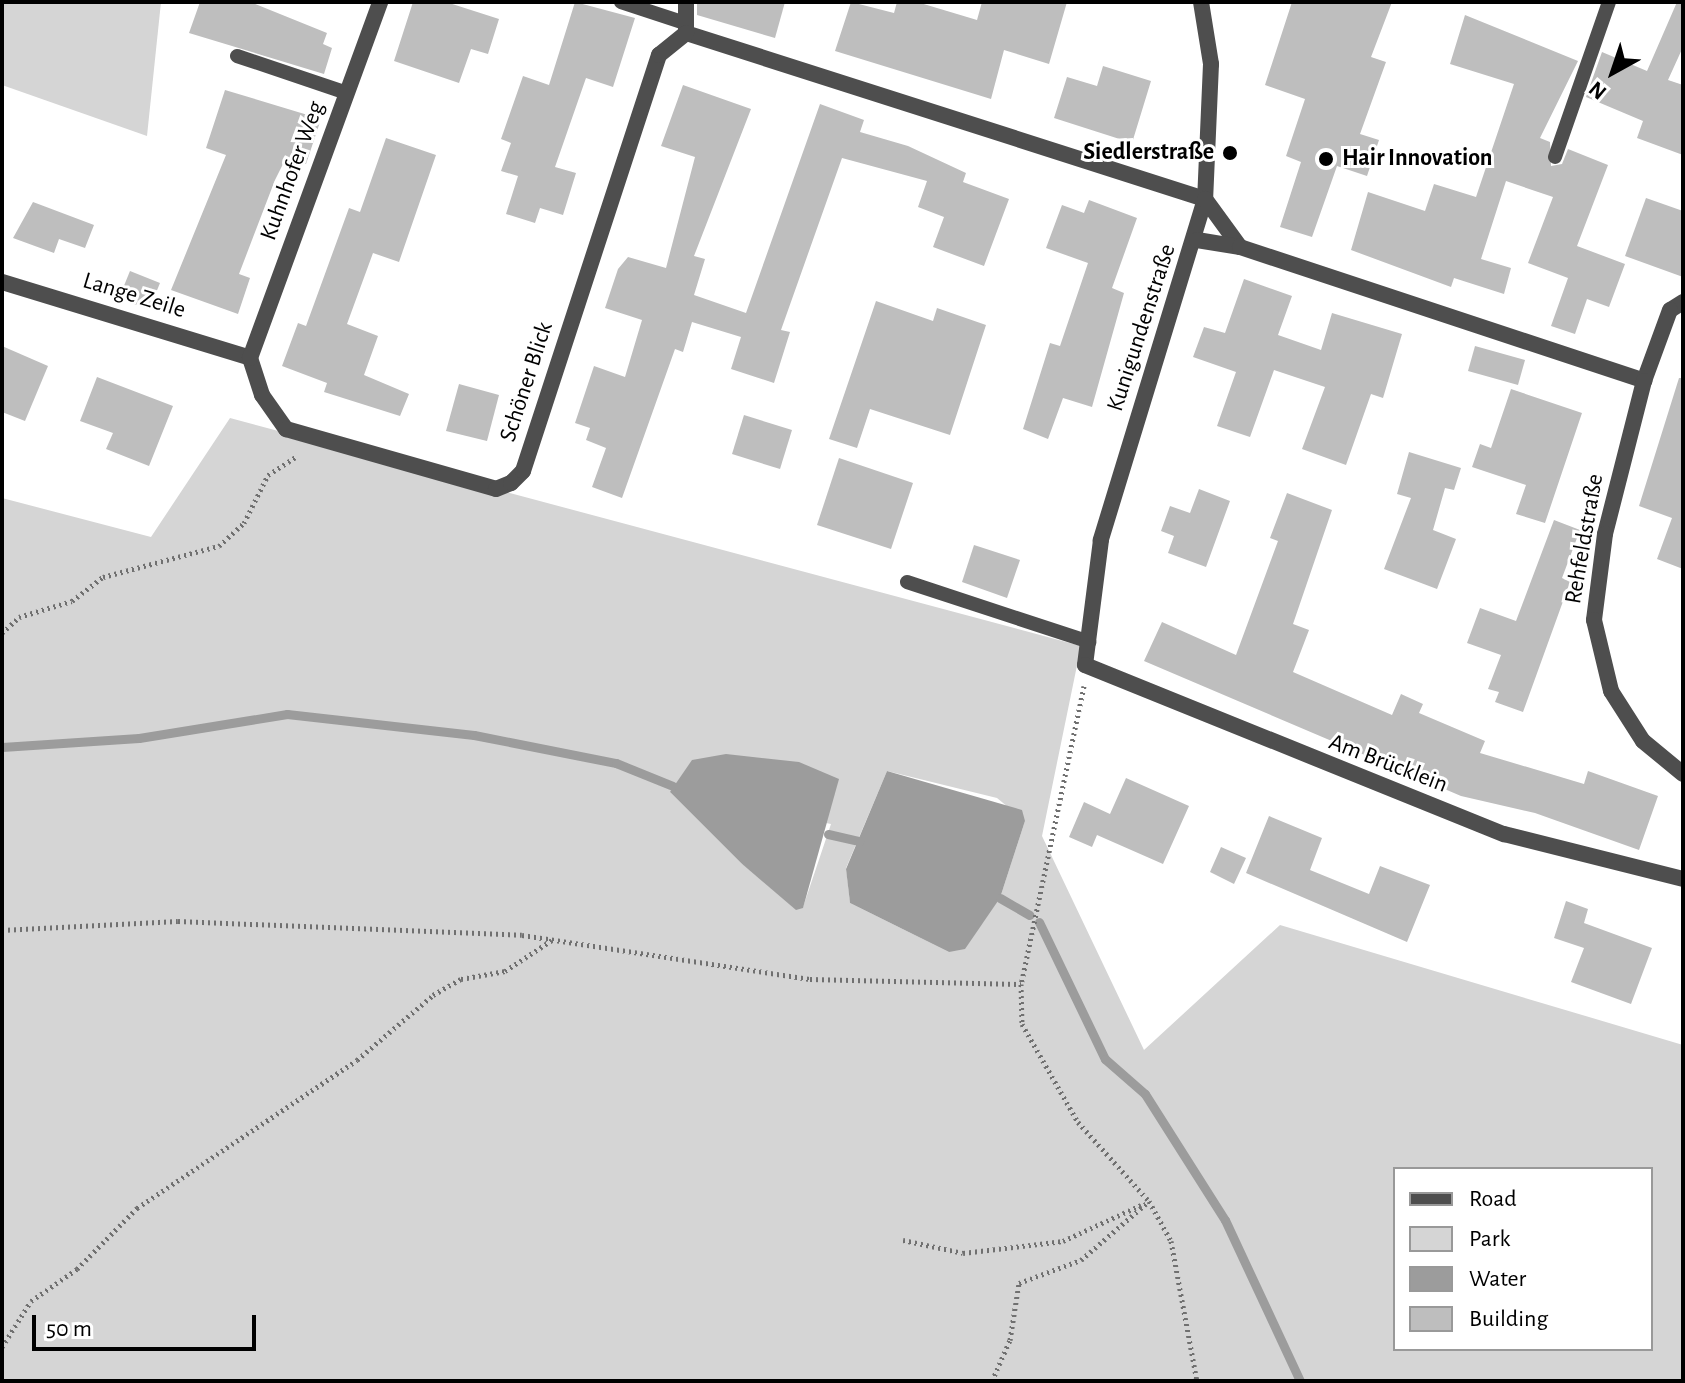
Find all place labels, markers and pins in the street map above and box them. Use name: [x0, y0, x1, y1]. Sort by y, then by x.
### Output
place label: Siedlerstraße: [1083, 139, 1214, 167]
marker: Siedlerstraße: [1221, 144, 1239, 162]
place label: Hair Innovation: [1342, 145, 1493, 173]
marker: Hair Innovation: [1317, 150, 1335, 168]

